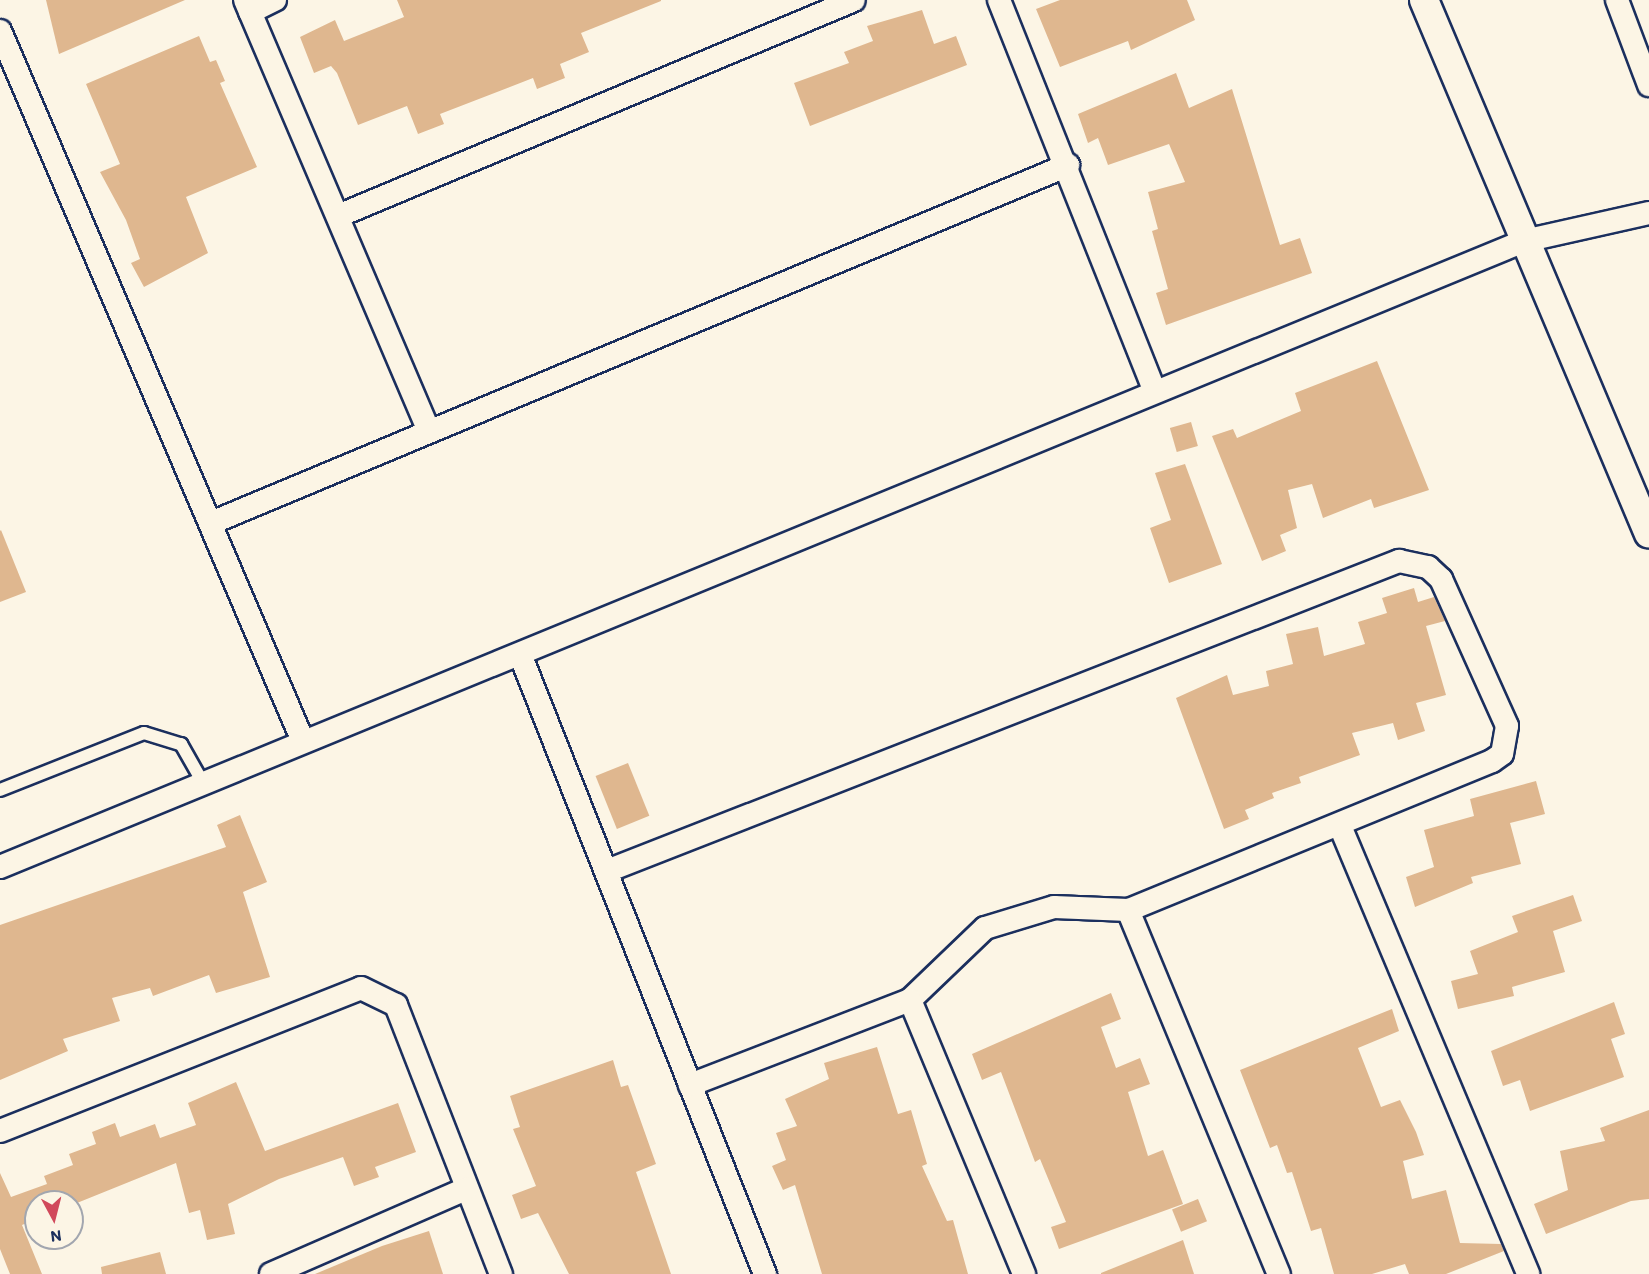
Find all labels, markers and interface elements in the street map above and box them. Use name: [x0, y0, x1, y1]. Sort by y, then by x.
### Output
north arrow: [24, 1190, 84, 1250]
text: N: [49, 1226, 63, 1246]

